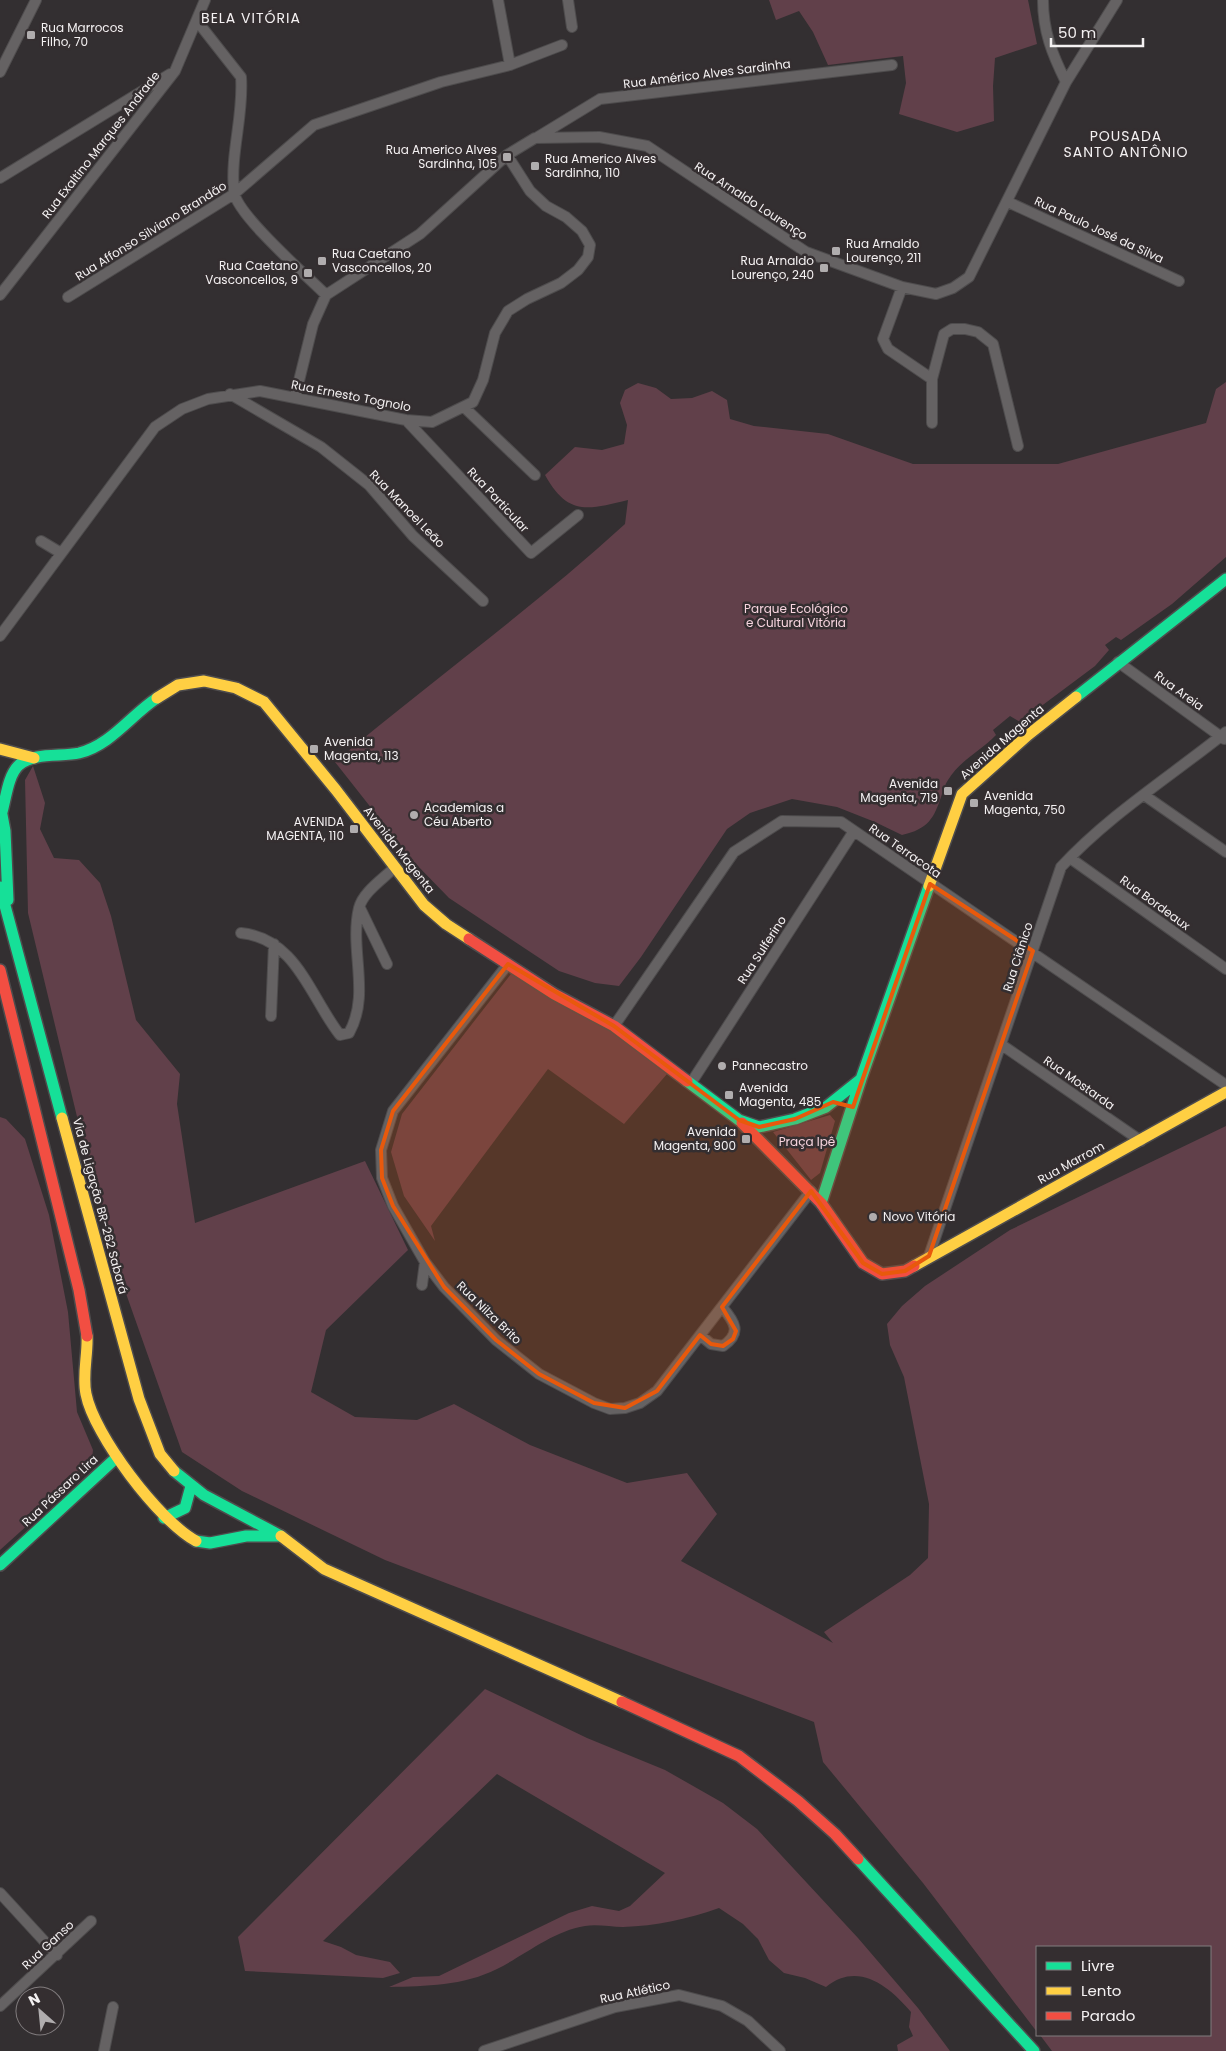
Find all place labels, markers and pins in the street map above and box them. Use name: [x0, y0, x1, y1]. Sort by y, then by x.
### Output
place label: Rua Marrocos Filho, 70: [41, 19, 124, 50]
marker: Rua Marrocos Filho, 70: [25, 29, 37, 41]
place label: Rua Americo Alves Sardinha, 105: [386, 141, 497, 172]
place label: Rua Americo Alves Sardinha, 110: [545, 150, 656, 181]
marker: Rua Americo Alves Sardinha, 105: [501, 151, 513, 163]
marker: Rua Americo Alves Sardinha, 110: [529, 160, 541, 172]
place label: Rua Arnaldo Lourenço, 211: [846, 235, 921, 266]
place label: Rua Caetano Vasconcellos, 20: [332, 245, 432, 276]
marker: Rua Arnaldo Lourenço, 211: [830, 245, 842, 257]
place label: Rua Arnaldo Lourenço, 240: [731, 252, 814, 283]
marker: Rua Caetano Vasconcellos, 20: [316, 255, 328, 267]
place label: Rua Caetano Vasconcellos, 9: [205, 257, 298, 288]
marker: Rua Arnaldo Lourenço, 240: [818, 262, 830, 274]
marker: Rua Caetano Vasconcellos, 9: [302, 267, 314, 279]
place label: Avenida Magenta, 113: [324, 733, 399, 764]
marker: Avenida Magenta, 113: [308, 743, 320, 755]
place label: Avenida Magenta, 719: [860, 775, 938, 806]
marker: Avenida Magenta, 719: [942, 785, 954, 797]
place label: Avenida Magenta, 750: [984, 787, 1065, 818]
marker: Avenida Magenta, 750: [968, 797, 980, 809]
place label: Academias a Céu Aberto: [424, 799, 504, 830]
marker: Academias a Céu Aberto: [408, 809, 420, 821]
place label: AVENIDA MAGENTA, 110: [266, 813, 344, 844]
marker: AVENIDA MAGENTA, 110: [348, 823, 360, 835]
place label: Pannecastro: [732, 1057, 808, 1074]
marker: Pannecastro: [716, 1060, 728, 1072]
place label: Avenida Magenta, 485: [739, 1079, 821, 1110]
marker: Avenida Magenta, 485: [723, 1089, 735, 1101]
place label: Avenida Magenta, 900: [654, 1123, 736, 1154]
marker: Avenida Magenta, 900: [740, 1133, 752, 1145]
place label: Novo Vitória: [883, 1208, 955, 1225]
marker: Novo Vitória: [867, 1211, 879, 1223]

